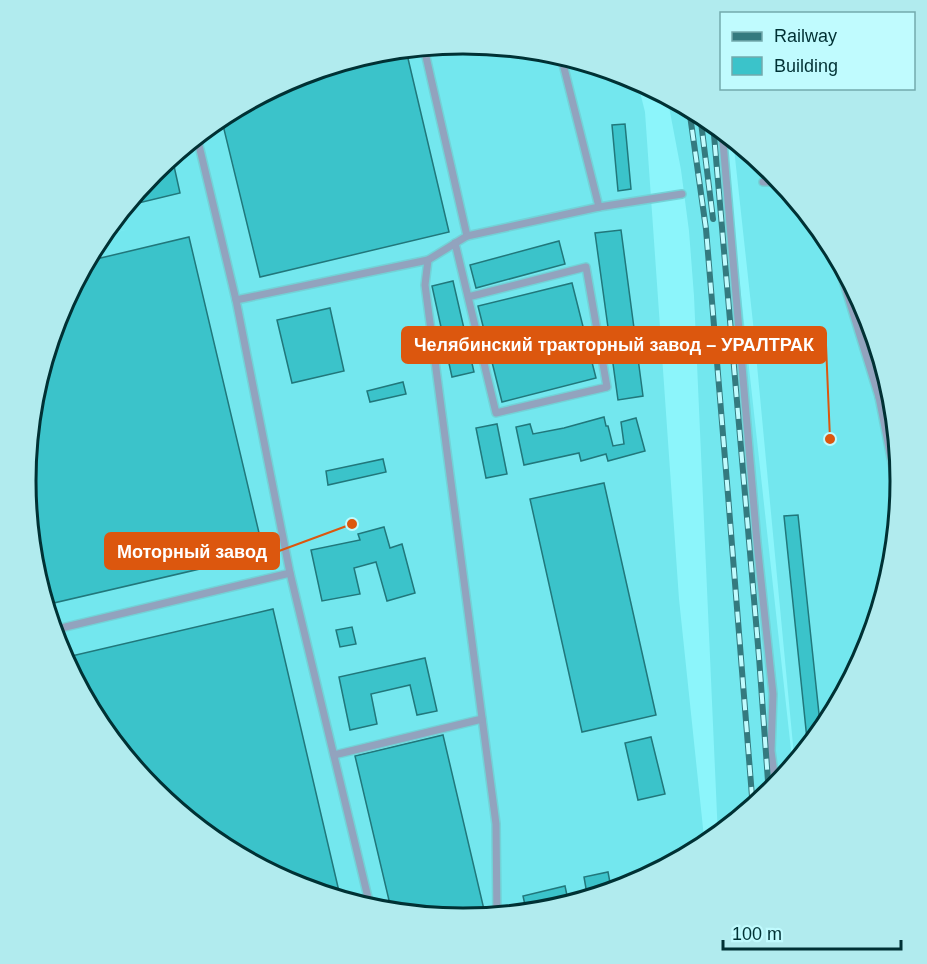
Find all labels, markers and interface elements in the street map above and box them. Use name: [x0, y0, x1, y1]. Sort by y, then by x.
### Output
legend: [720, 12, 915, 90]
text: Railway: [774, 26, 837, 46]
text: Building: [774, 56, 838, 76]
callout: Челябинский тракторный завод – УРАЛТРАК: [402, 327, 826, 363]
text: Челябинский тракторный завод – УРАЛТРАК: [414, 335, 815, 355]
callout: Моторный завод: [105, 533, 279, 569]
text: Моторный завод: [117, 542, 268, 562]
scale bar: [723, 913, 902, 951]
text: 100 m: [732, 924, 782, 944]

